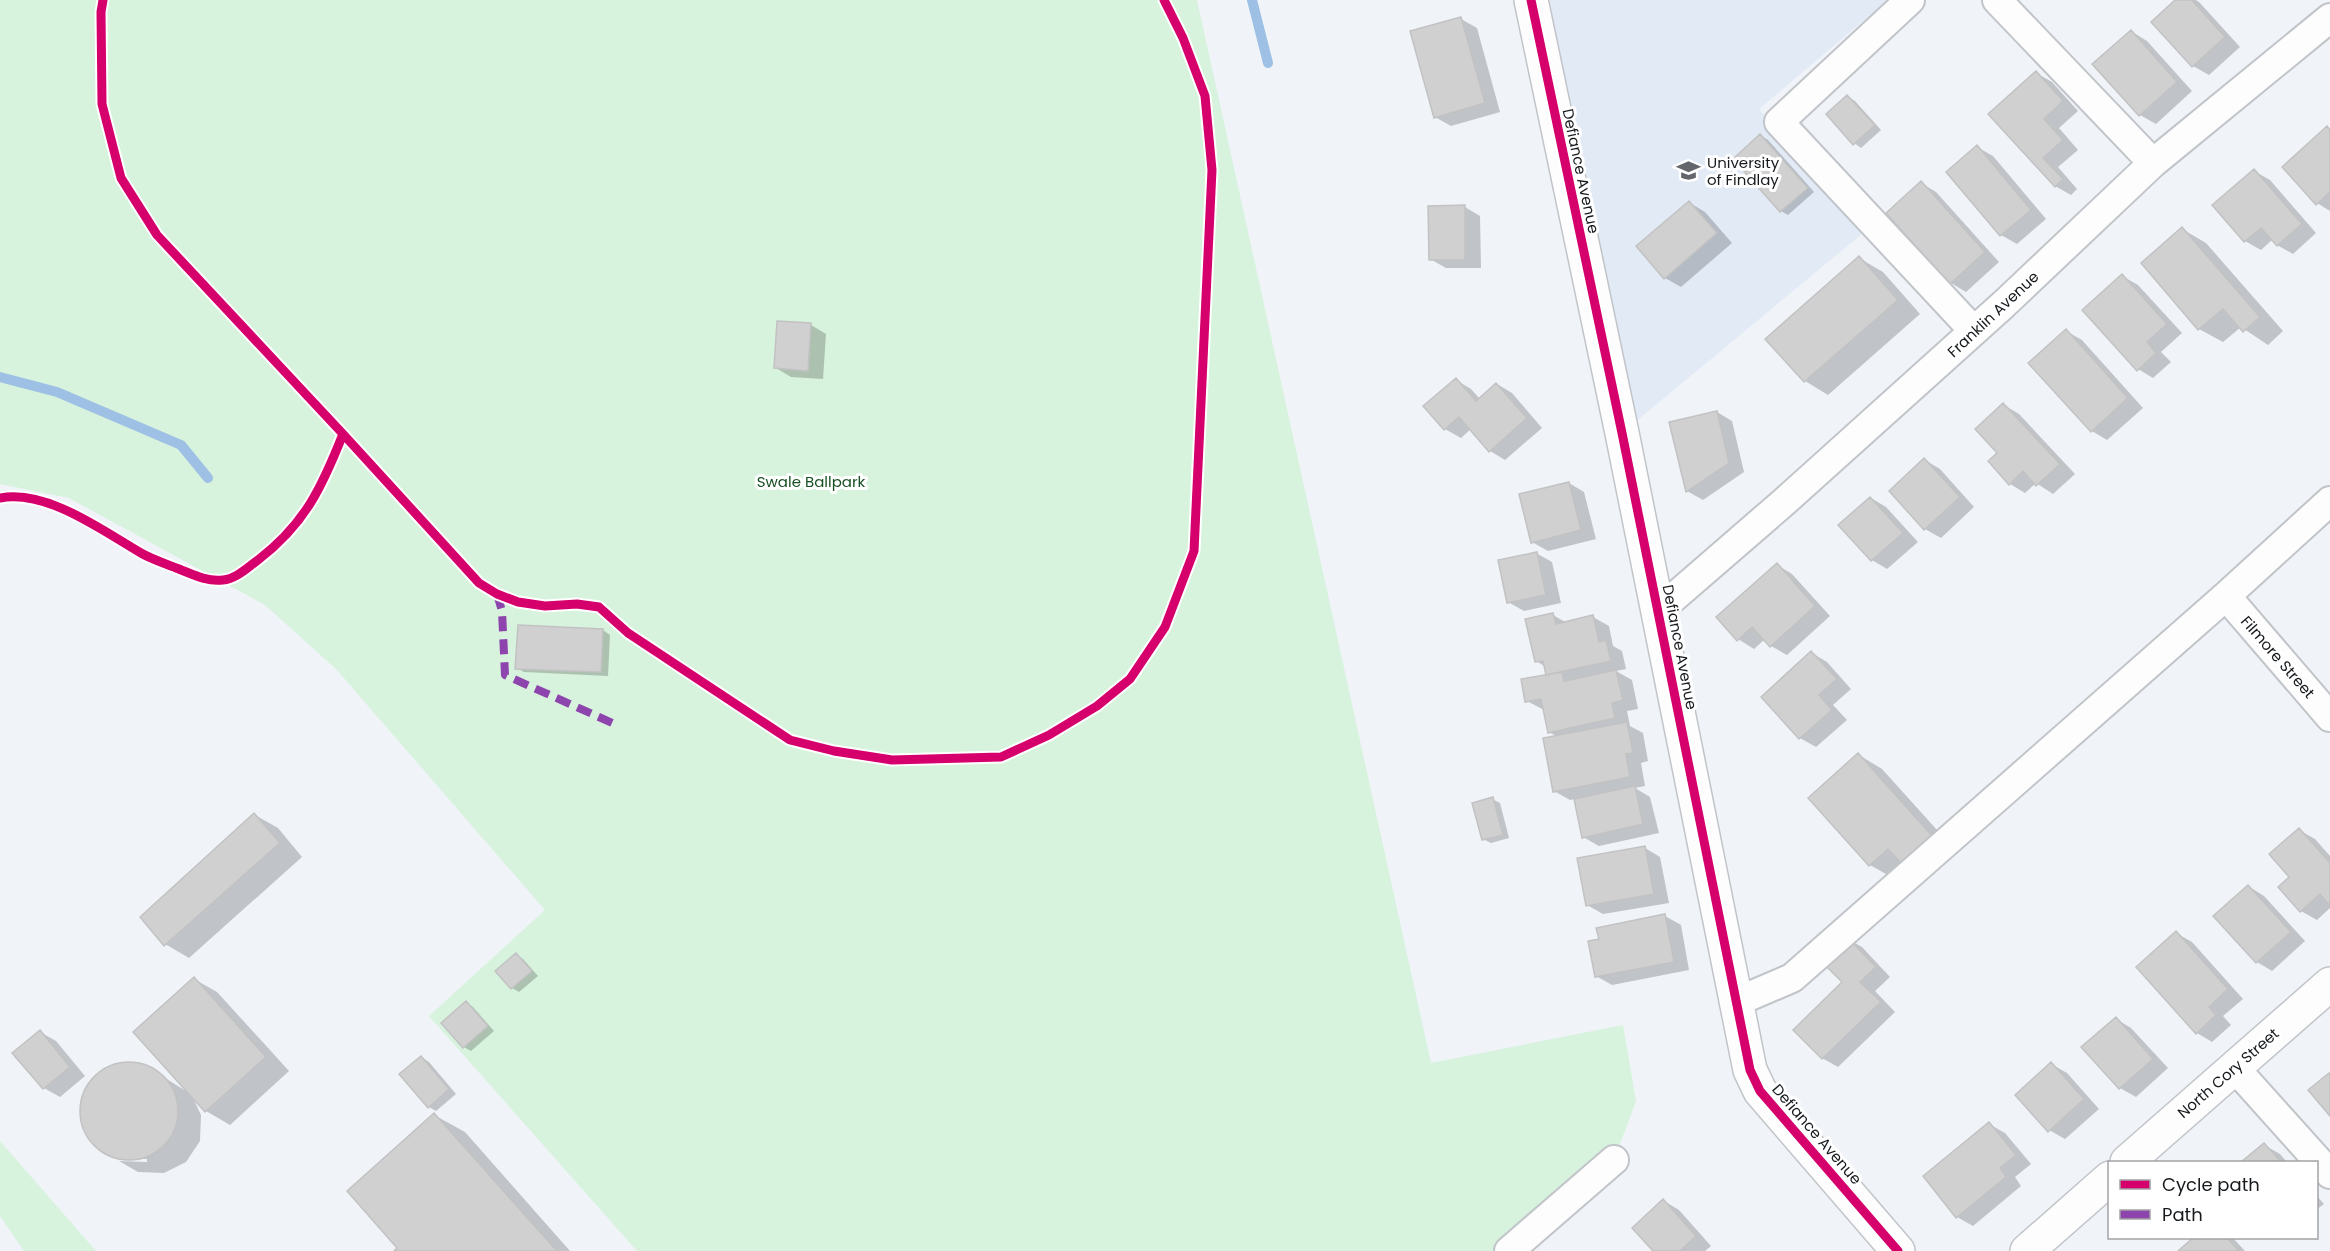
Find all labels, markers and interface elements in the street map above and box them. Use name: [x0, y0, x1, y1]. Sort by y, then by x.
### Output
street label: Defiance Avenue: [1558, 107, 1604, 235]
place label: University of Findlay: [1707, 152, 1780, 190]
school or university icon: University of Findlay: [1676, 158, 1702, 184]
street label: Franklin Avenue: [1943, 266, 2043, 362]
park label: Swale Ballpark: [757, 471, 866, 492]
street label: Defiance Avenue: [1658, 583, 1702, 711]
street label: Filmore Street: [2236, 611, 2320, 703]
street label: North Cory Street: [2173, 1023, 2283, 1123]
street label: Defiance Avenue: [1767, 1079, 1867, 1189]
legend: [2108, 1161, 2318, 1239]
text: Cycle path: [2162, 1172, 2260, 1197]
text: Path: [2162, 1202, 2203, 1227]

